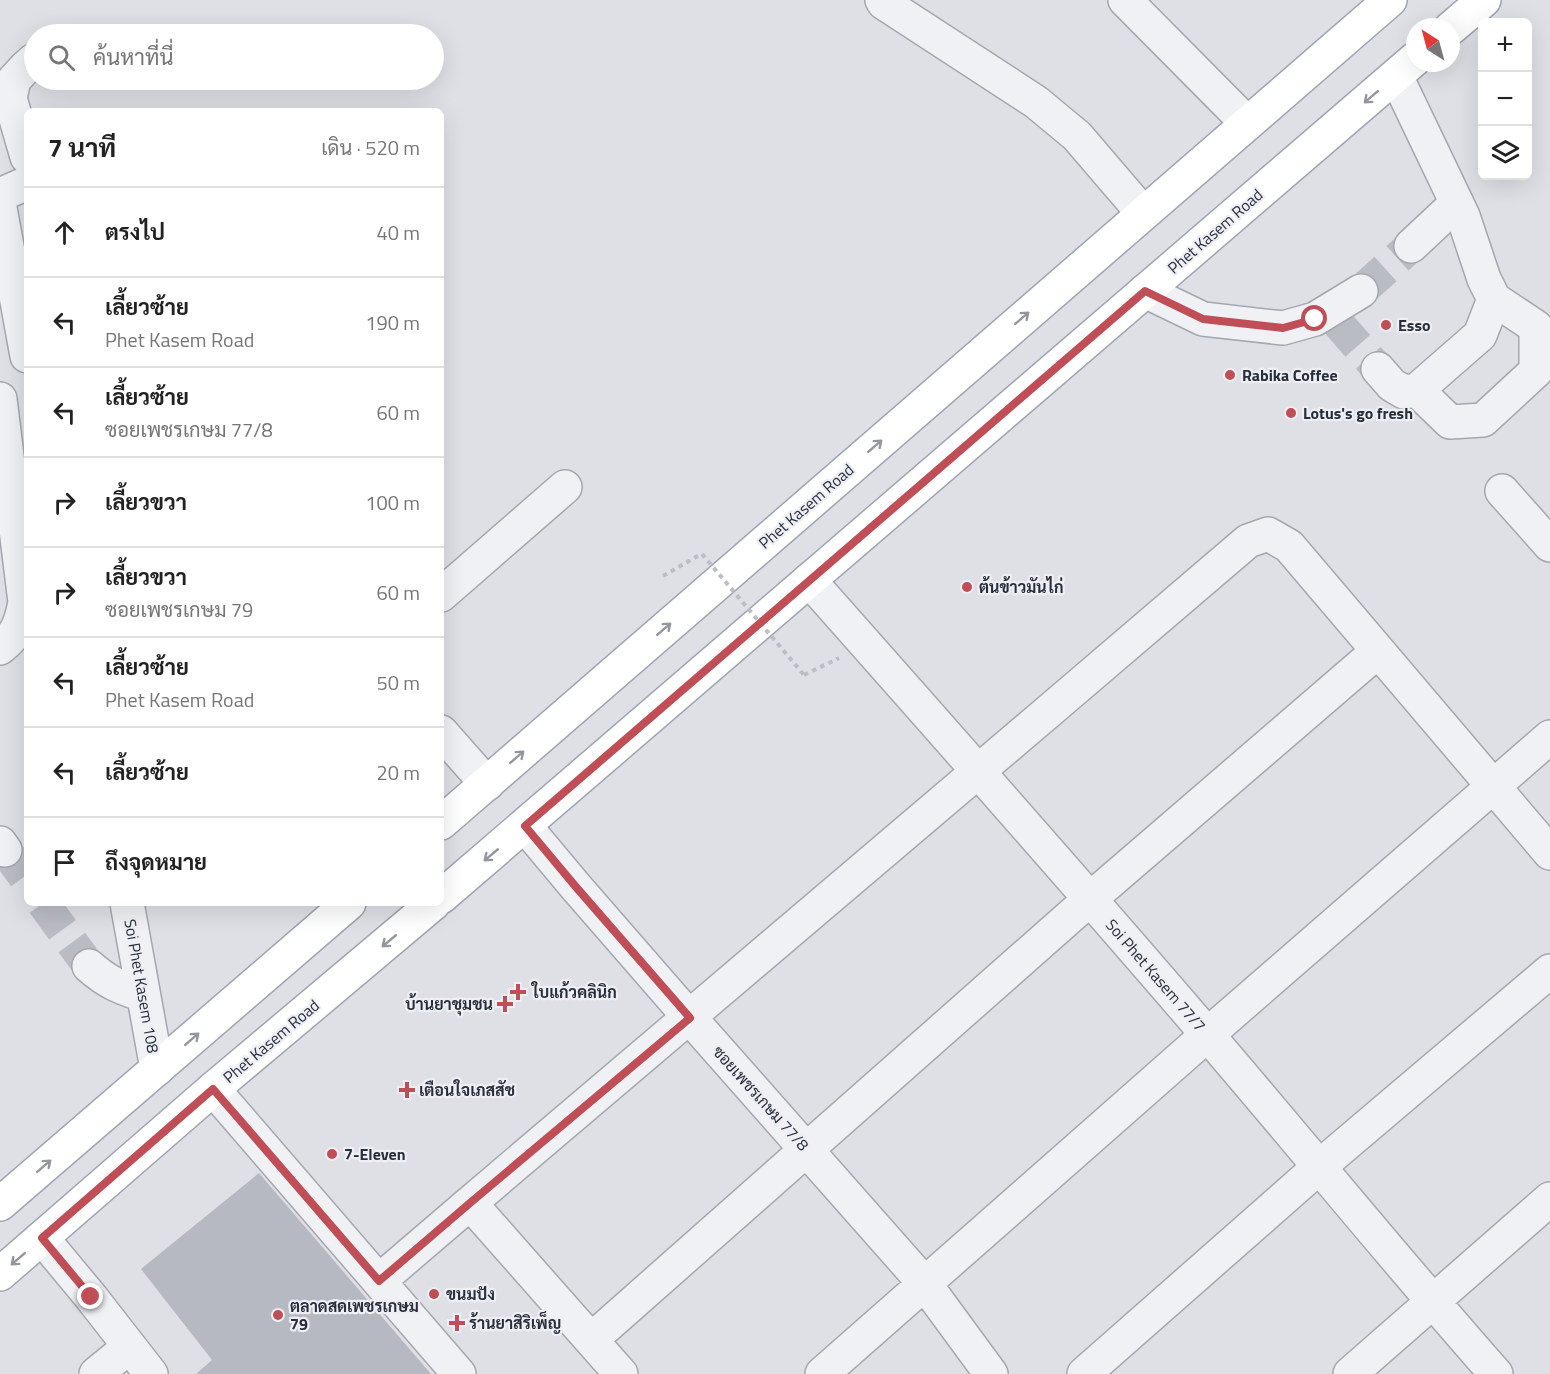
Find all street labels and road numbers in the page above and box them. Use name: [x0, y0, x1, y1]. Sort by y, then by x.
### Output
street label: Phet Kasem Road: [1162, 183, 1268, 279]
street label: Phet Kasem Road: [753, 458, 859, 554]
street label: Soi Phet Kasem 77/7: [1100, 913, 1212, 1037]
street label: Soi Phet Kasem 108: [118, 917, 166, 1055]
street label: Phet Kasem Road: [218, 993, 324, 1089]
street label: ซอยเพชรเกษม 77/8: [707, 1040, 815, 1156]

